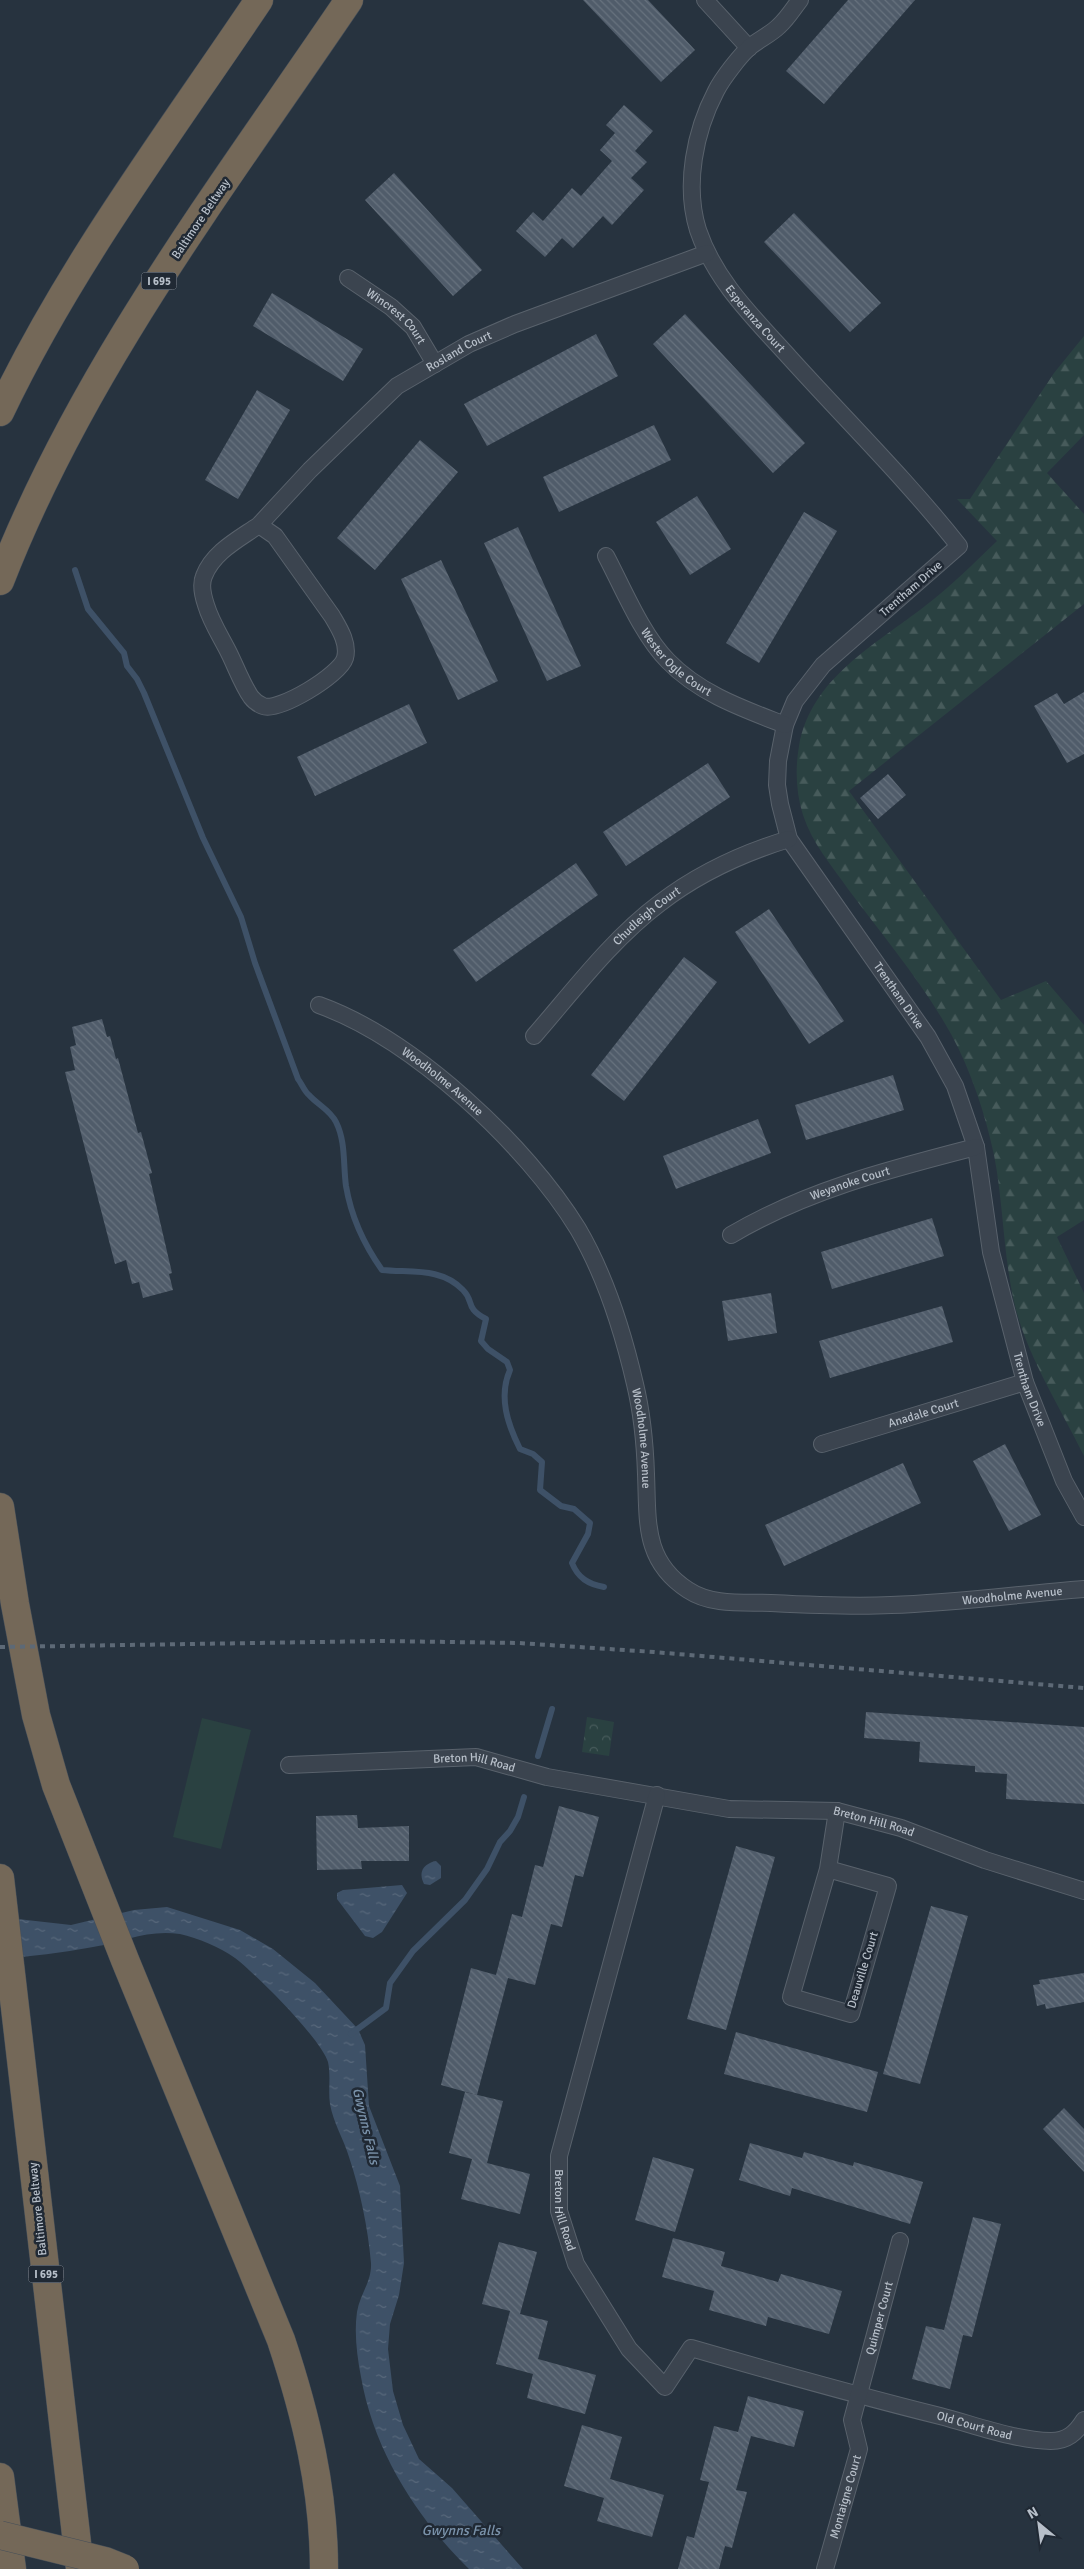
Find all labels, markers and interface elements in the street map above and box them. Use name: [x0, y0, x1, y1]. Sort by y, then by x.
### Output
street label: Baltimore Beltway: [169, 176, 234, 262]
road number: I 695: [142, 272, 176, 290]
street label: Esperanza Court: [722, 282, 789, 355]
street label: Wincrest Court: [363, 285, 429, 347]
street label: Rosland Court: [423, 328, 494, 375]
street label: Trentham Drive: [877, 558, 945, 620]
street label: Wester Ogle Court: [638, 625, 714, 699]
street label: Chudleigh Court: [610, 883, 683, 949]
street label: Trentham Drive: [870, 959, 927, 1032]
street label: Woodholme Avenue: [399, 1044, 486, 1119]
street label: Weyanoke Court: [808, 1163, 892, 1204]
street label: Trentham Drive: [1010, 1350, 1049, 1429]
street label: Woodholme Avenue: [629, 1387, 654, 1489]
street label: Anadale Court: [886, 1395, 961, 1431]
street label: Woodholme Avenue: [961, 1583, 1063, 1608]
street label: Breton Hill Road: [433, 1749, 517, 1775]
street label: Breton Hill Road: [832, 1803, 917, 1840]
street label: Deauville Court: [844, 1930, 882, 2010]
water label: Gwynns Falls: [349, 2086, 384, 2168]
street label: Baltimore Beltway: [26, 2161, 50, 2256]
street label: Breton Hill Road: [552, 2169, 579, 2253]
road number: I 695: [28, 2266, 64, 2282]
street label: Quimper Court: [862, 2280, 896, 2357]
street label: Old Court Road: [935, 2408, 1014, 2443]
street label: Montaigne Court: [826, 2453, 864, 2540]
north arrow: [1014, 2499, 1064, 2549]
text: N: [1025, 2503, 1041, 2523]
water label: Gwynns Falls: [422, 2522, 502, 2539]

